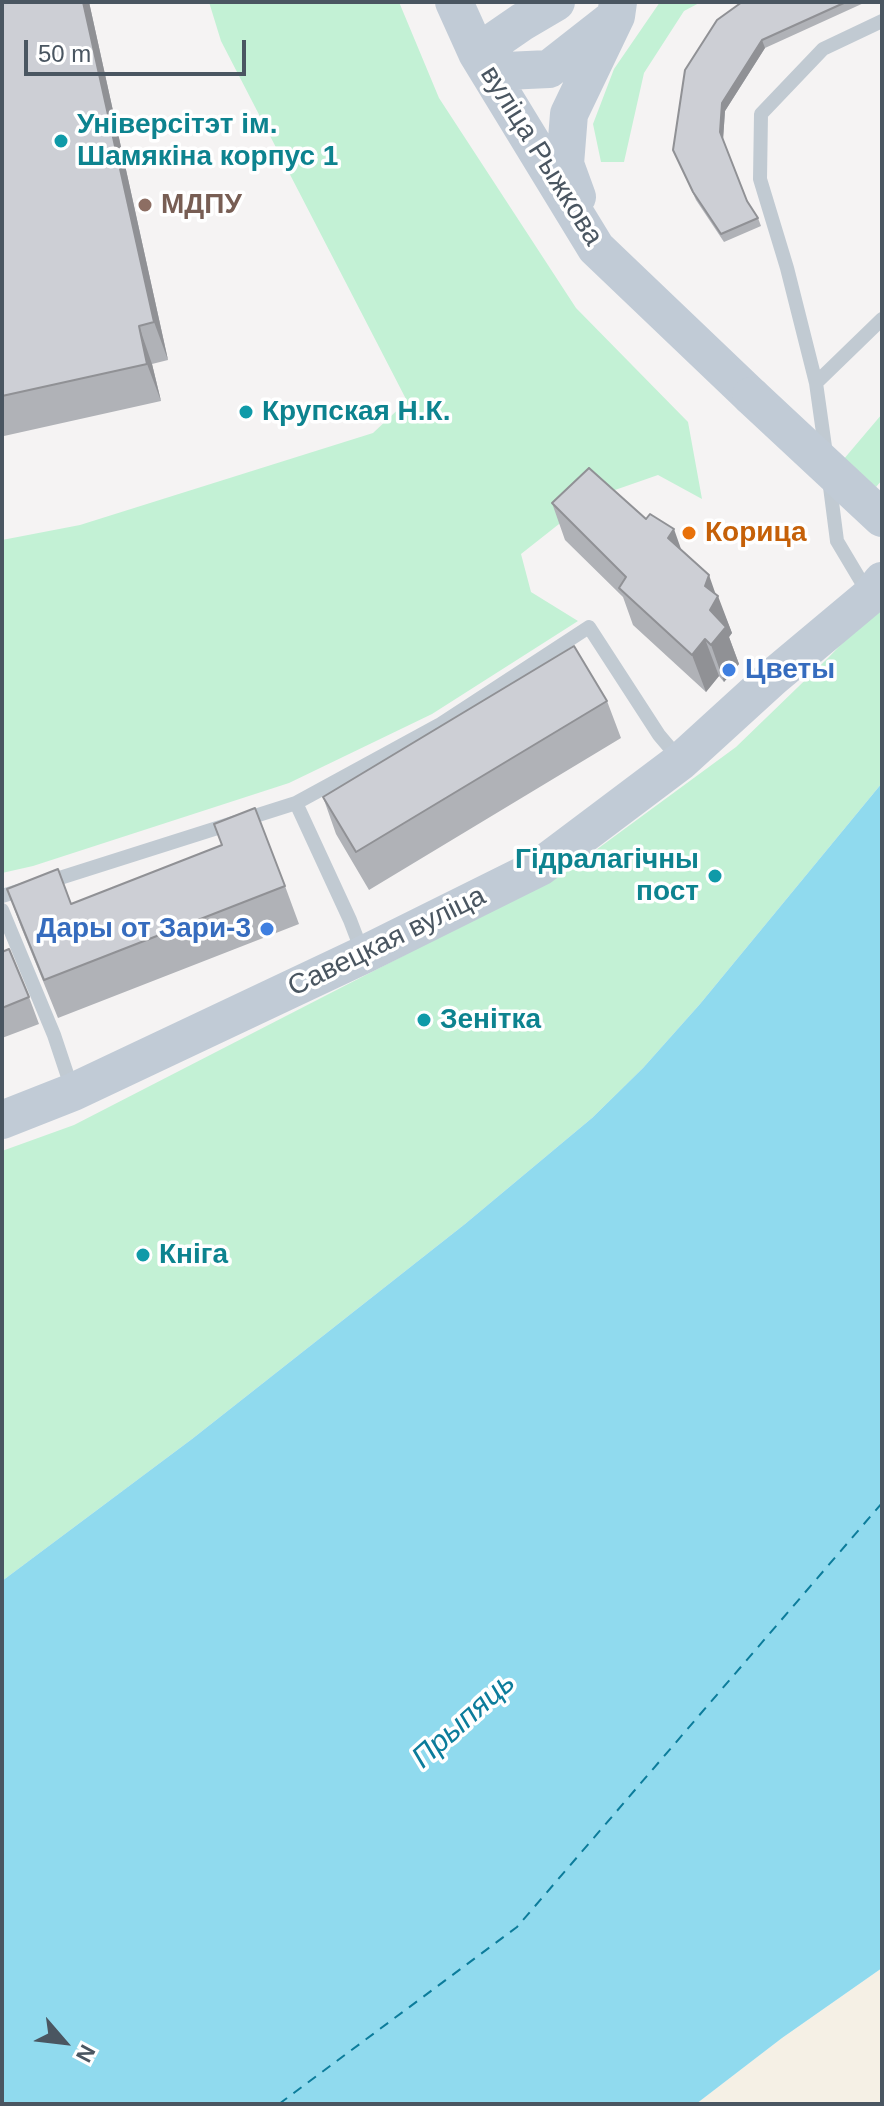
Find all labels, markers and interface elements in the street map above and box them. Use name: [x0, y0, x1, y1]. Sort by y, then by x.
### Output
scale bar: [28, 24, 250, 74]
text: 50 m: [38, 40, 91, 67]
street label: вуліца Рыжкова: [472, 60, 610, 252]
place label: Універсітэт ім. Шамякіна корпус 1: [77, 108, 338, 174]
marker: Універсітэт ім. Шамякіна корпус 1: [52, 132, 70, 150]
place label: МДПУ: [161, 188, 242, 222]
marker: МДПУ: [136, 196, 154, 214]
place label: Крупская Н.К.: [262, 395, 450, 429]
marker: Крупская Н.К.: [237, 403, 255, 421]
place label: Корица: [705, 516, 807, 550]
marker: Корица: [680, 524, 698, 542]
place label: Цветы: [745, 653, 835, 687]
marker: Цветы: [720, 661, 738, 679]
place label: Гідралагічны пост: [515, 843, 699, 909]
marker: Гідралагічны пост: [706, 867, 724, 885]
street label: Савецкая вуліца: [283, 880, 491, 1004]
place label: Дары от Зари-3: [36, 912, 251, 946]
marker: Дары от Зари-3: [258, 920, 276, 938]
place label: Зенітка: [440, 1003, 541, 1037]
marker: Зенітка: [415, 1011, 433, 1029]
place label: Кніга: [159, 1238, 228, 1272]
marker: Кніга: [134, 1246, 152, 1264]
water label: Прыпяць: [405, 1665, 523, 1777]
north arrow: [24, 2002, 104, 2082]
text: N: [71, 2041, 100, 2066]

